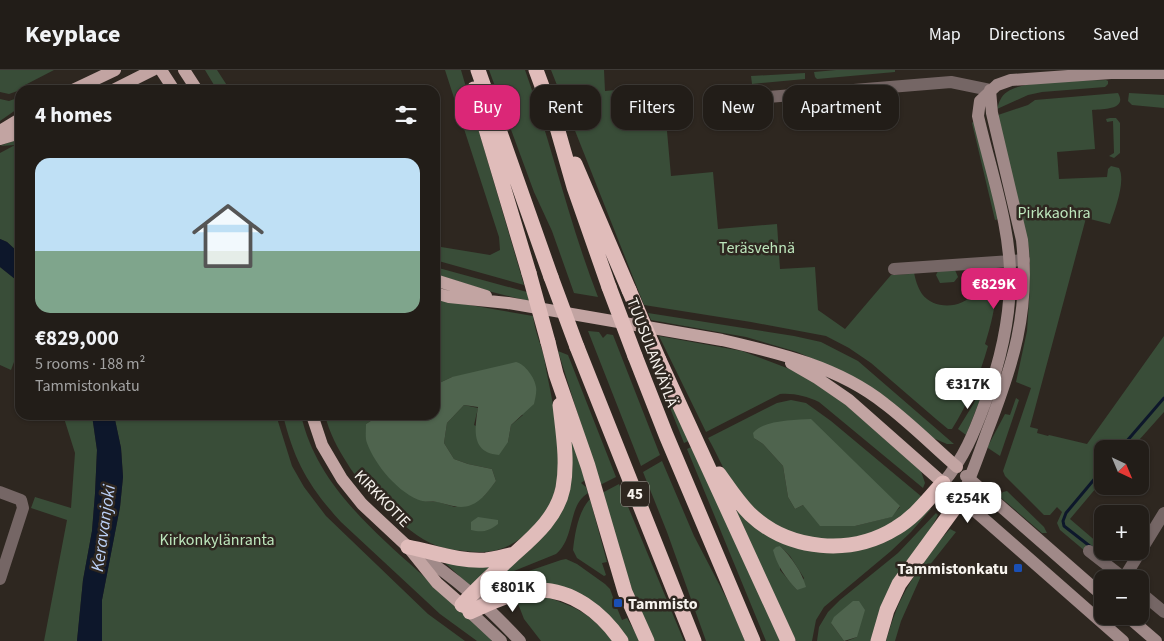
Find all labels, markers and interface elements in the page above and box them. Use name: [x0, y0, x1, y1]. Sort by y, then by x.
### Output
text: Keyplace: [25, 17, 120, 52]
text: Map: [929, 22, 961, 47]
text: Directions: [989, 22, 1065, 47]
text: Saved: [1093, 22, 1139, 47]
chip: Buy: [455, 85, 520, 130]
chip: Rent: [530, 85, 601, 130]
chip: Filters: [611, 85, 693, 130]
chip: New: [703, 85, 773, 130]
chip: Apartment: [783, 85, 899, 130]
text: 4 homes: [35, 100, 112, 130]
icon: filters: [392, 101, 420, 129]
icon: home: [183, 191, 273, 281]
park label: Pirkkaohra: [1018, 202, 1090, 224]
park label: Teräsvehnä: [719, 237, 795, 259]
pin: €829K: [959, 268, 1029, 310]
text: €829K: [972, 273, 1016, 295]
street label: TUUSULANVÄYLÄ: [621, 295, 683, 410]
text: €829,000: [35, 323, 119, 353]
text: 5 rooms · 188 m²: [35, 353, 145, 375]
pin: €317K: [933, 368, 1003, 410]
text: €317K: [946, 373, 990, 395]
text: Tammistonkatu: [35, 375, 140, 397]
north arrow: [1094, 440, 1149, 495]
map controls: [1094, 440, 1149, 625]
street label: KIRKKOTIE: [349, 465, 415, 532]
water label: Keravanjoki: [85, 482, 122, 573]
road number: 45: [621, 482, 649, 506]
pin: €254K: [933, 482, 1003, 524]
text: €254K: [946, 487, 990, 509]
button: +: [1094, 505, 1149, 560]
park label: Kirkonkylänranta: [159, 529, 275, 551]
place label: Tammistonkatu: [897, 558, 1008, 580]
marker: Tammistonkatu: [1012, 562, 1024, 574]
pin: €801K: [478, 570, 548, 613]
button: −: [1094, 570, 1149, 625]
text: €801K: [491, 576, 535, 598]
place label: Tammisto: [628, 593, 698, 615]
marker: Tammisto: [612, 597, 624, 609]

